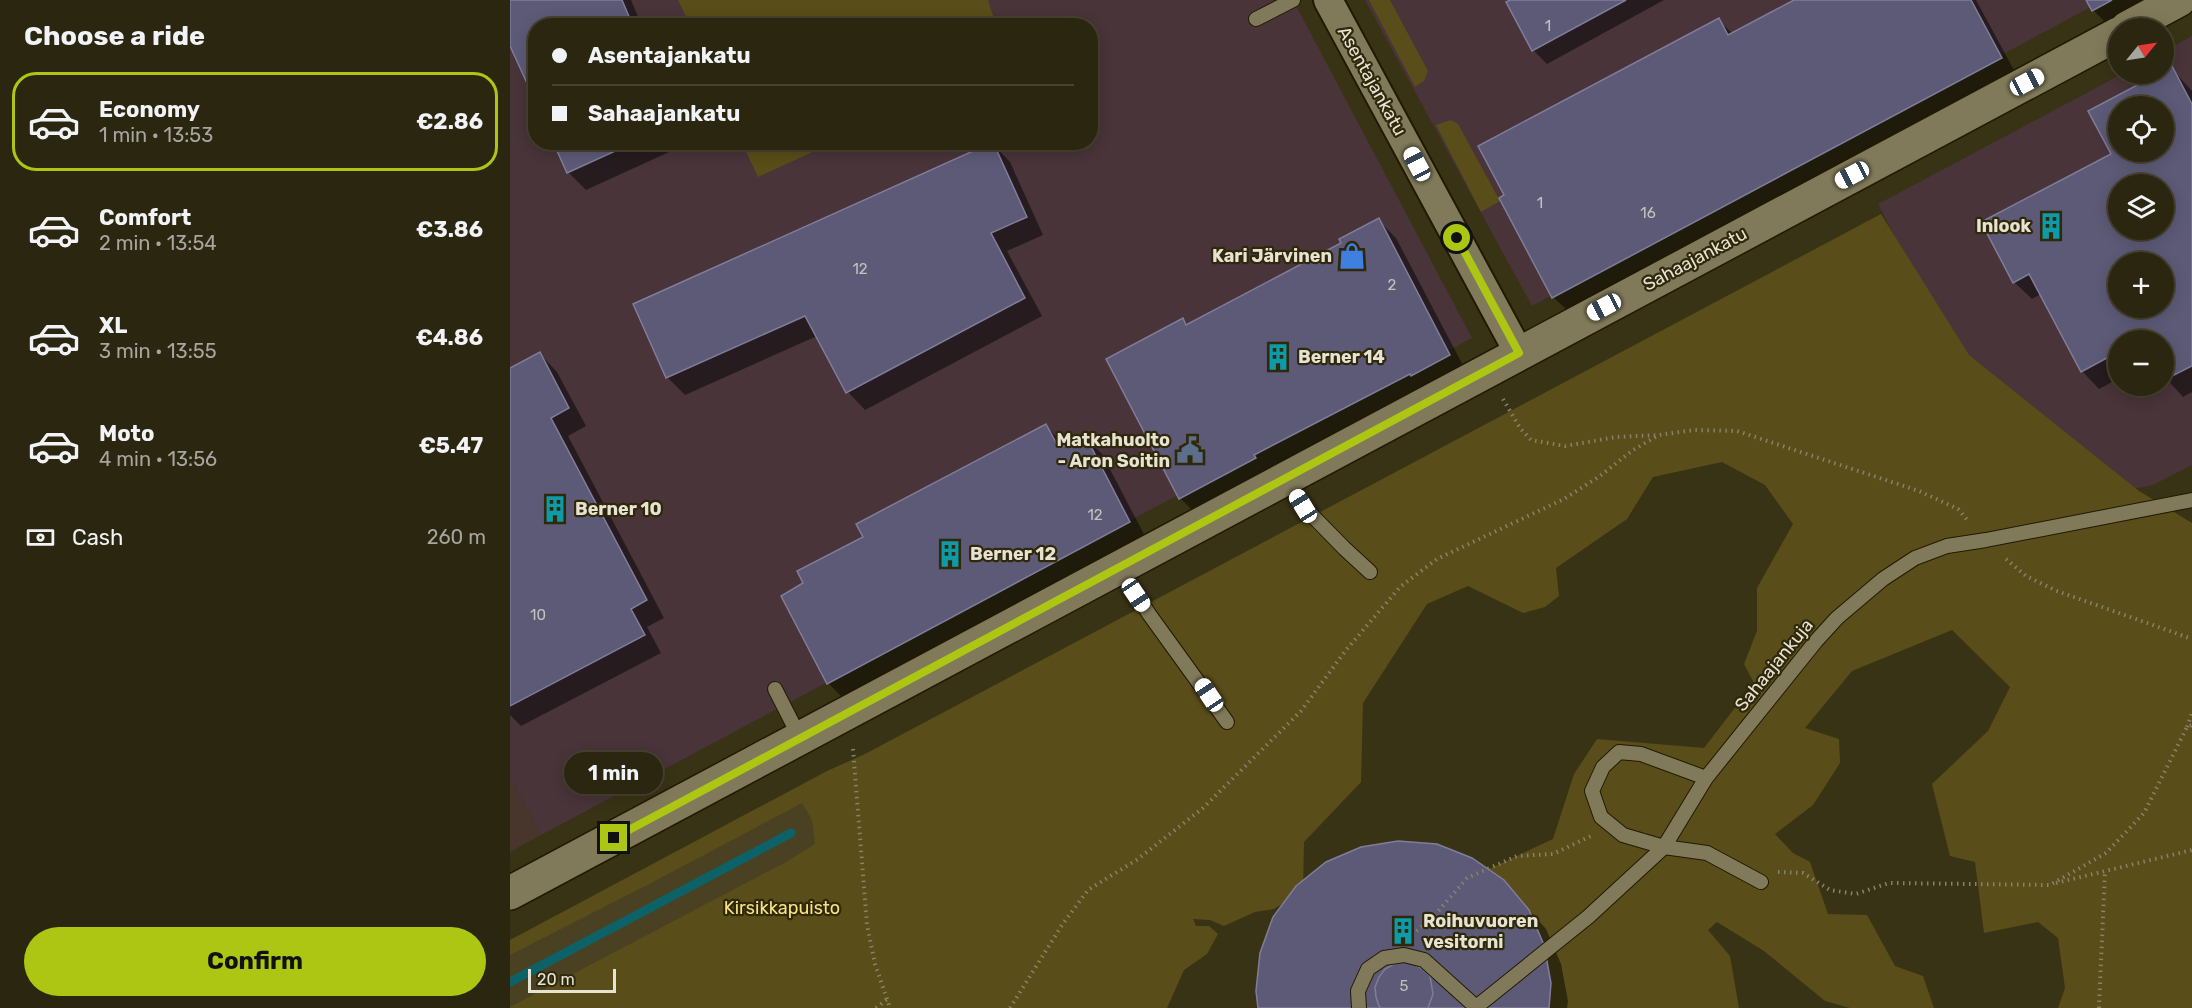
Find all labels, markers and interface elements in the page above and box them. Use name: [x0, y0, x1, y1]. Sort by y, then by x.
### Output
house number: 1: [1545, 17, 1551, 35]
north arrow: [2108, 18, 2174, 84]
map controls: [2108, 18, 2174, 396]
text: Choose a ride: [24, 20, 205, 52]
street label: Asentajankatu: [1333, 23, 1411, 139]
text: Asentajankatu: [588, 42, 751, 69]
car: [2007, 66, 2047, 98]
icon: car: [27, 95, 81, 149]
text: Economy: [99, 96, 200, 123]
button: locate: [2108, 96, 2174, 162]
text: Sahaajankatu: [588, 100, 740, 127]
text: €2.86: [416, 108, 483, 135]
text: 1 min · 13:53: [99, 123, 213, 147]
car: [1401, 144, 1433, 184]
car: [1832, 159, 1872, 191]
button: layers: [2108, 174, 2174, 240]
house number: 1: [1537, 194, 1543, 212]
icon: car: [27, 203, 81, 257]
text: Comfort: [99, 204, 191, 231]
house number: 16: [1640, 204, 1656, 222]
building icon: Inlook: [2036, 211, 2066, 241]
place label: Inlook: [1976, 215, 2031, 237]
text: €3.86: [416, 216, 483, 243]
street label: Sahaajankatu: [1639, 222, 1751, 296]
route start: [1443, 224, 1470, 251]
text: 2 min · 13:54: [99, 231, 217, 255]
shop icon: Kari Järvinen: [1337, 241, 1367, 271]
place label: Kari Järvinen: [1212, 245, 1332, 267]
button: +: [2108, 252, 2174, 318]
house number: 12: [852, 260, 868, 278]
house number: 2: [1388, 276, 1397, 294]
car: [1584, 291, 1624, 323]
icon: car: [27, 311, 81, 365]
text: XL: [99, 312, 127, 339]
text: €4.86: [415, 324, 483, 351]
button: −: [2108, 330, 2174, 396]
text: 3 min · 13:55: [99, 339, 217, 363]
building icon: Berner 14: [1263, 342, 1293, 372]
place label: Berner 14: [1298, 346, 1385, 368]
icon: car: [27, 419, 81, 473]
text: Moto: [99, 420, 154, 447]
place label: Matkahuolto - Aron Soitin: [1056, 429, 1170, 472]
text: €5.47: [418, 432, 483, 459]
public building icon: Matkahuolto - Aron Soitin: [1175, 435, 1205, 465]
text: 4 min · 13:56: [99, 447, 217, 471]
car: [1286, 486, 1320, 526]
building icon: Berner 10: [540, 494, 570, 524]
place label: Berner 10: [575, 498, 662, 520]
house number: 12: [1087, 506, 1103, 524]
icon: cash: [24, 521, 57, 554]
text: Cash: [72, 524, 123, 551]
text: 260 m: [427, 525, 486, 549]
building icon: Berner 12: [935, 539, 965, 569]
place label: Berner 12: [970, 543, 1056, 565]
car: [1118, 575, 1154, 615]
house number: 10: [530, 606, 546, 624]
street label: Sahaajankuja: [1730, 614, 1818, 716]
car: [1191, 675, 1227, 715]
callout: 1 min: [564, 751, 664, 793]
text: 1 min: [588, 761, 639, 785]
route end: [600, 824, 627, 851]
park label: Kirsikkapuisto: [724, 897, 840, 919]
place label: Roihuvuoren vesitorni: [1423, 910, 1538, 953]
building icon: Roihuvuoren vesitorni: [1388, 916, 1418, 946]
button: Confirm: [24, 927, 486, 996]
scale bar: [528, 966, 616, 994]
text: 20 m: [537, 970, 575, 989]
house number: 5: [1400, 977, 1409, 995]

